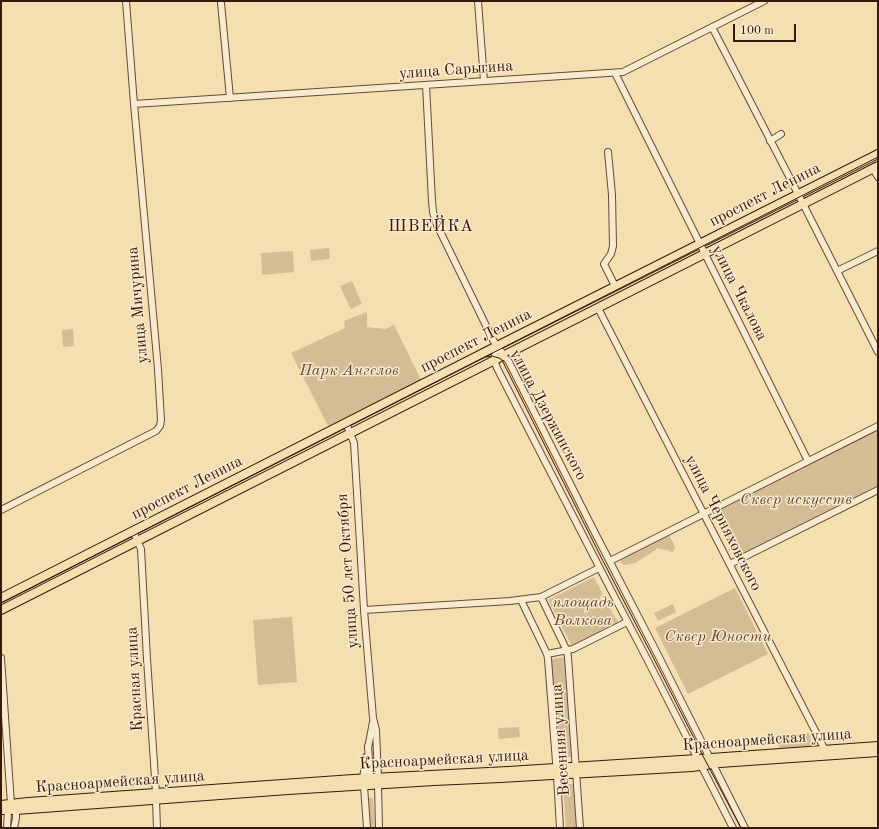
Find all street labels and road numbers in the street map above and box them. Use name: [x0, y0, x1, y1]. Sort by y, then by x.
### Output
street label: улица Сарыгина: [398, 56, 514, 84]
street label: проспект Ленина: [706, 159, 824, 231]
street label: улица Чкалова: [707, 242, 771, 344]
street label: улица Мичурина: [123, 246, 153, 364]
street label: проспект Ленина: [417, 305, 535, 377]
street label: улица Дзержинского: [505, 346, 591, 484]
street label: проспект Ленина: [128, 452, 246, 524]
street label: улица Черняховского: [680, 452, 766, 594]
street label: улица 50 лет Октября: [333, 493, 363, 649]
street label: Красная улица: [123, 626, 147, 732]
street label: Весенняя улица: [548, 683, 574, 797]
street label: Красноармейская улица: [682, 725, 852, 755]
street label: Красноармейская улица: [359, 746, 529, 774]
street label: Красноармейская улица: [35, 767, 205, 797]

